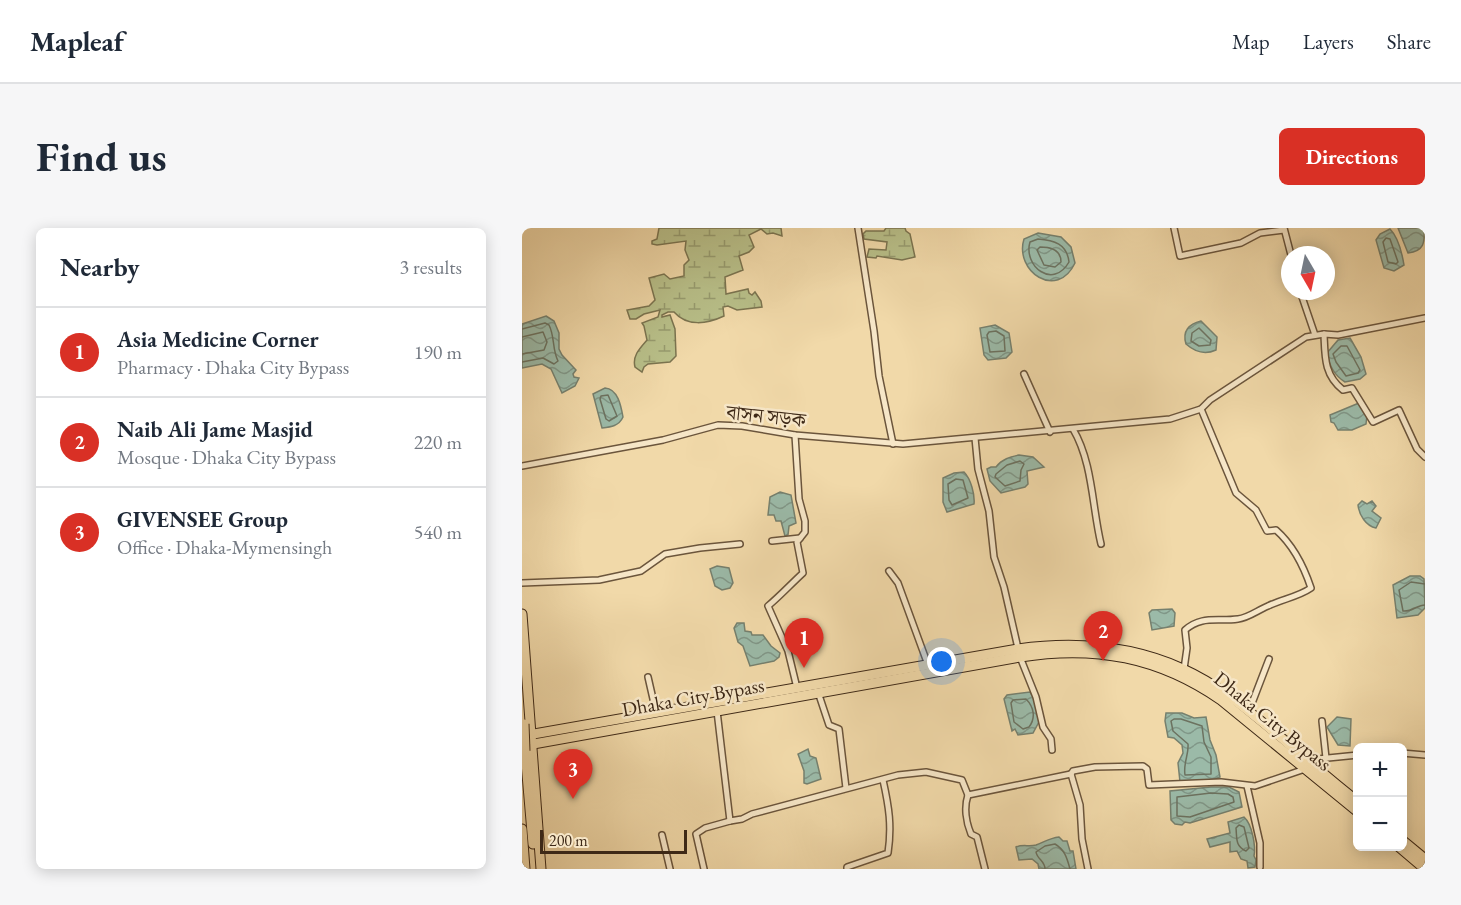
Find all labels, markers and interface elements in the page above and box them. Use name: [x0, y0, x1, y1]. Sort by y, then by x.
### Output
text: Mapleaf: [30, 23, 124, 59]
text: Map: [1232, 28, 1270, 55]
text: Layers: [1303, 28, 1354, 55]
text: Share: [1387, 28, 1431, 55]
button: Directions: [1279, 128, 1425, 185]
text: Find us: [36, 129, 167, 184]
north arrow: [1281, 246, 1335, 300]
text: Nearby: [60, 250, 140, 284]
text: 3 results: [399, 254, 462, 280]
text: Asia Medicine Corner: [117, 325, 319, 354]
text: 1: [74, 339, 85, 365]
text: 190 m: [414, 339, 462, 365]
text: Pharmacy · Dhaka City Bypass: [117, 354, 349, 380]
street label: বাসন সড়ক: [724, 399, 808, 433]
text: Naib Ali Jame Masjid: [117, 415, 313, 444]
text: 2: [74, 429, 85, 455]
text: 220 m: [414, 429, 462, 455]
text: Mosque · Dhaka City Bypass: [117, 444, 336, 470]
text: GIVENSEE Group: [117, 505, 288, 534]
text: 3: [74, 519, 85, 545]
text: 540 m: [414, 519, 462, 545]
text: Office · Dhaka-Mymensingh: [117, 534, 332, 560]
pin: 2: [1084, 612, 1122, 661]
pin: 1: [784, 618, 824, 668]
your location: [927, 647, 956, 676]
street label: Dhaka City Bypass: [1209, 666, 1337, 776]
street label: Dhaka City Bypass: [620, 672, 766, 722]
map controls: [1353, 743, 1407, 851]
button: +: [1353, 743, 1407, 797]
pin: 3: [554, 750, 592, 799]
button: −: [1353, 797, 1407, 851]
scale bar: [540, 827, 687, 854]
text: 200 m: [549, 830, 588, 851]

